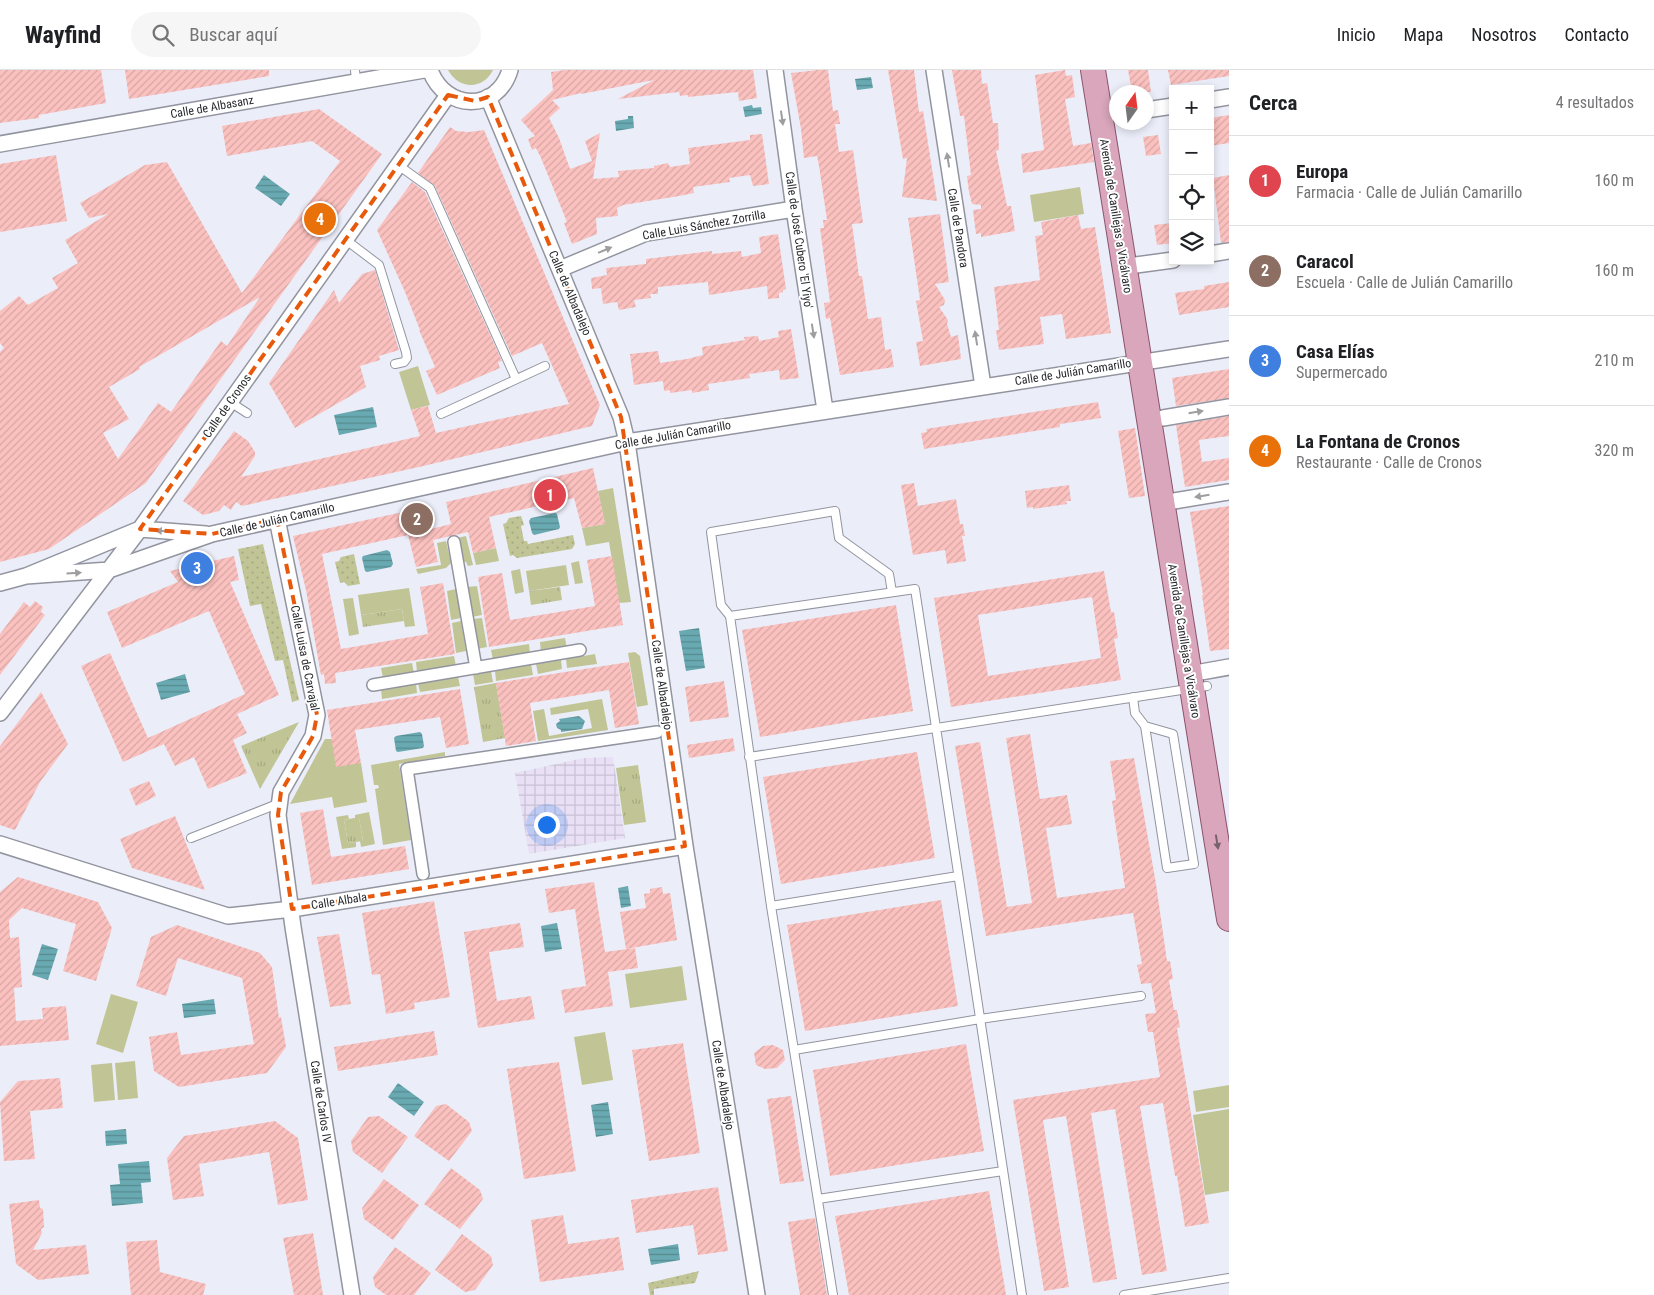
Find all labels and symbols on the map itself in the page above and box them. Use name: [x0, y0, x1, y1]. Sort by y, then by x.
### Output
north arrow: [1109, 85, 1154, 130]
street label: Calle de Albasanz: [169, 93, 255, 121]
one-way arrow: [778, 111, 786, 127]
street label: Avenida de Canillejas a Vicálvaro: [1097, 138, 1135, 294]
one-way arrow: [944, 152, 952, 168]
street label: Calle de José Cubero 'El Yiyo': [782, 171, 816, 309]
street label: Calle de Pandora: [945, 187, 971, 269]
pin: 4: [304, 200, 336, 238]
street label: Calle Luis Sánchez Zorrilla: [641, 207, 767, 243]
one-way arrow: [598, 246, 613, 254]
street label: Calle de Albadalejo: [546, 248, 594, 338]
one-way arrow: [809, 323, 817, 339]
one-way arrow: [971, 330, 979, 346]
street label: Calle de Julián Camarillo: [1014, 356, 1132, 388]
street label: Calle de Cronos: [200, 371, 254, 441]
one-way arrow: [1188, 408, 1204, 416]
street label: Calle de Julián Camarillo: [614, 418, 732, 452]
pin: 1: [534, 476, 566, 514]
one-way arrow: [1194, 493, 1210, 501]
street label: Calle de Julián Camarillo: [218, 500, 336, 540]
pin: 2: [401, 500, 433, 538]
one-way arrow: [155, 527, 171, 535]
pin: 3: [181, 549, 213, 587]
street label: Avenida de Canillejas a Vicálvaro: [1165, 563, 1203, 719]
one-way arrow: [67, 568, 83, 576]
street label: Calle Luisa de Carvajal: [288, 604, 322, 712]
street label: Calle de Albadalejo: [649, 639, 675, 731]
your location: [534, 812, 560, 838]
one-way arrow: [1213, 835, 1221, 851]
street label: Calle Albala: [310, 890, 368, 912]
street label: Calle de Albadalejo: [709, 1039, 737, 1131]
street label: Calle de Carlos IV: [308, 1060, 335, 1145]

